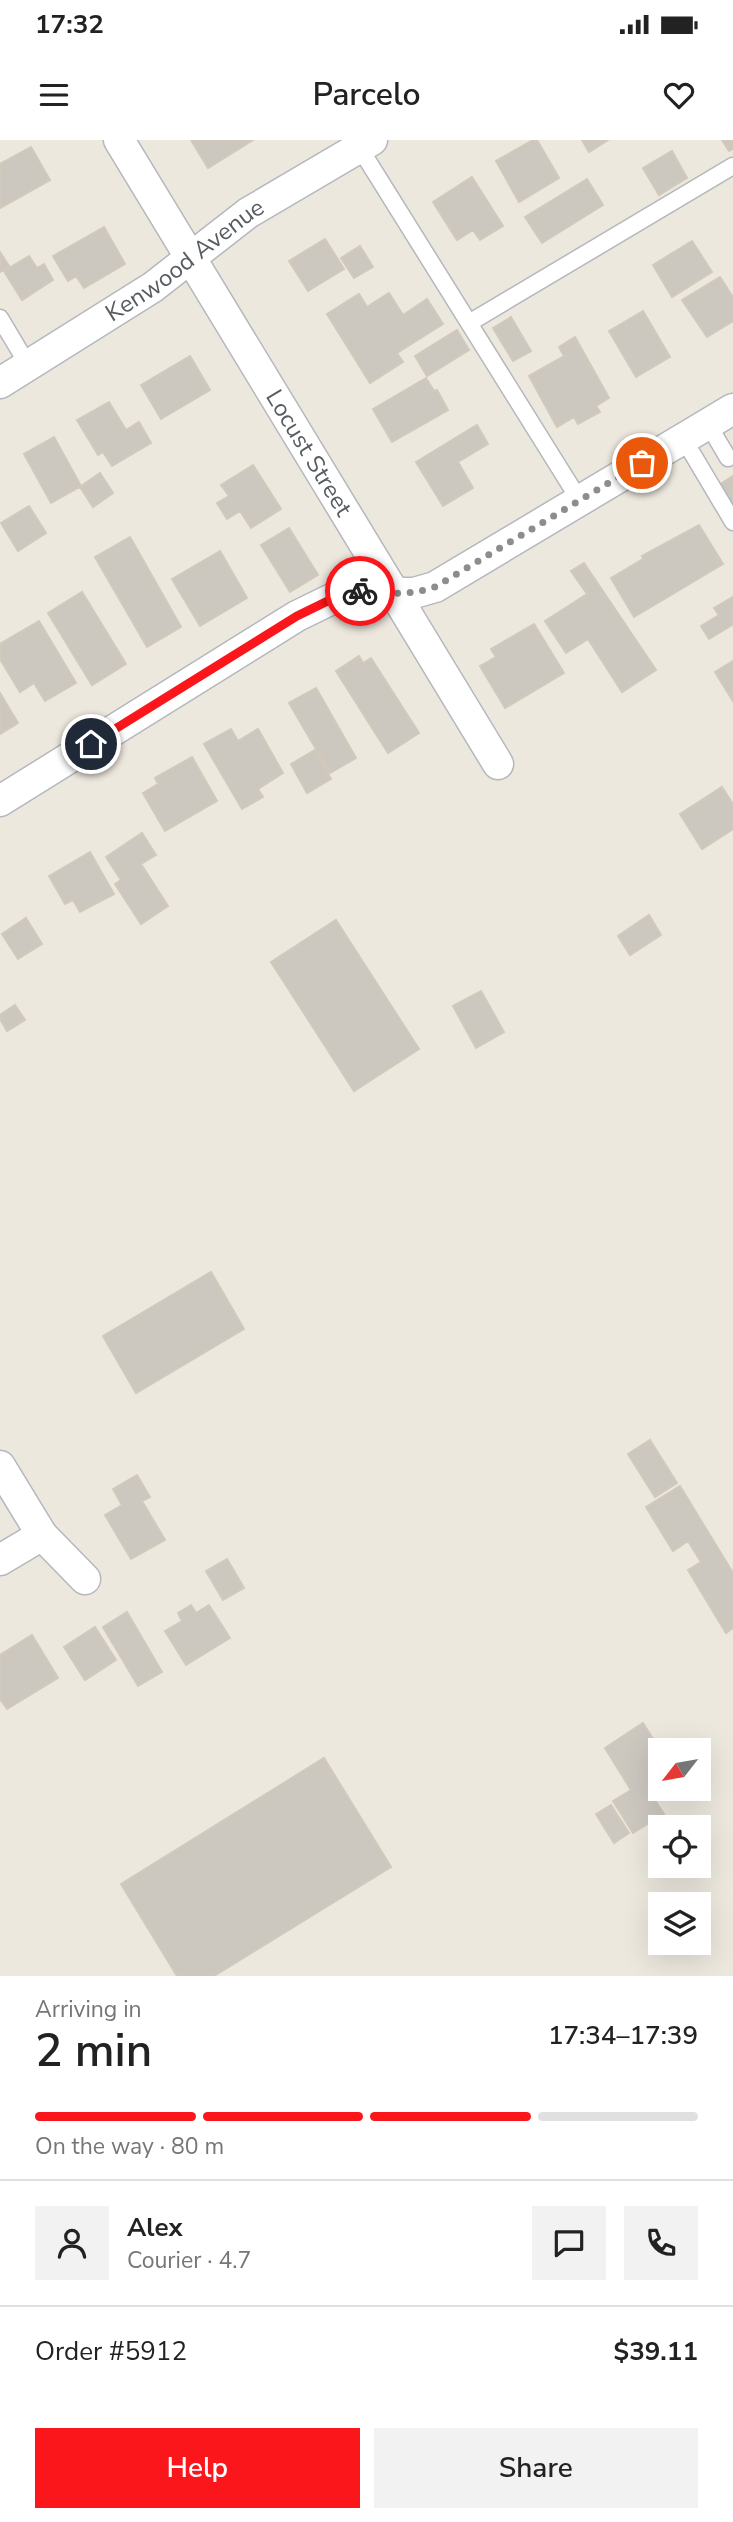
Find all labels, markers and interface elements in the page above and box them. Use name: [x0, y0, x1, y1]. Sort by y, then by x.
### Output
text: 17:32: [35, 7, 104, 42]
text: Parcelo: [312, 73, 421, 116]
icon: menu: [35, 76, 73, 114]
icon: heart: [660, 76, 698, 114]
street label: Kenwood Avenue: [99, 191, 270, 329]
street label: Locust Street: [258, 384, 360, 522]
pin: [612, 433, 672, 493]
icon: bag: [623, 444, 661, 482]
courier: [325, 556, 395, 626]
icon: bike: [341, 572, 379, 610]
pin: [61, 714, 121, 774]
icon: home: [72, 725, 110, 763]
north arrow: [648, 1738, 710, 1801]
map controls: [648, 1738, 711, 1955]
button: locate: [648, 1815, 711, 1878]
button: layers: [648, 1892, 711, 1955]
text: Arriving in: [35, 1994, 142, 2025]
text: 17:34–17:39: [548, 2018, 698, 2053]
text: 2 min: [35, 2019, 152, 2082]
text: On the way · 80 m: [35, 2131, 224, 2162]
button: person: [35, 2206, 109, 2280]
button: chat: [532, 2206, 606, 2280]
button: phone: [624, 2206, 698, 2280]
text: Alex: [127, 2210, 183, 2245]
text: Courier · 4.7: [127, 2245, 251, 2276]
text: Order #5912: [35, 2334, 187, 2369]
text: $39.11: [614, 2334, 698, 2369]
button: Help: [35, 2428, 360, 2508]
button: Share: [374, 2428, 698, 2508]

